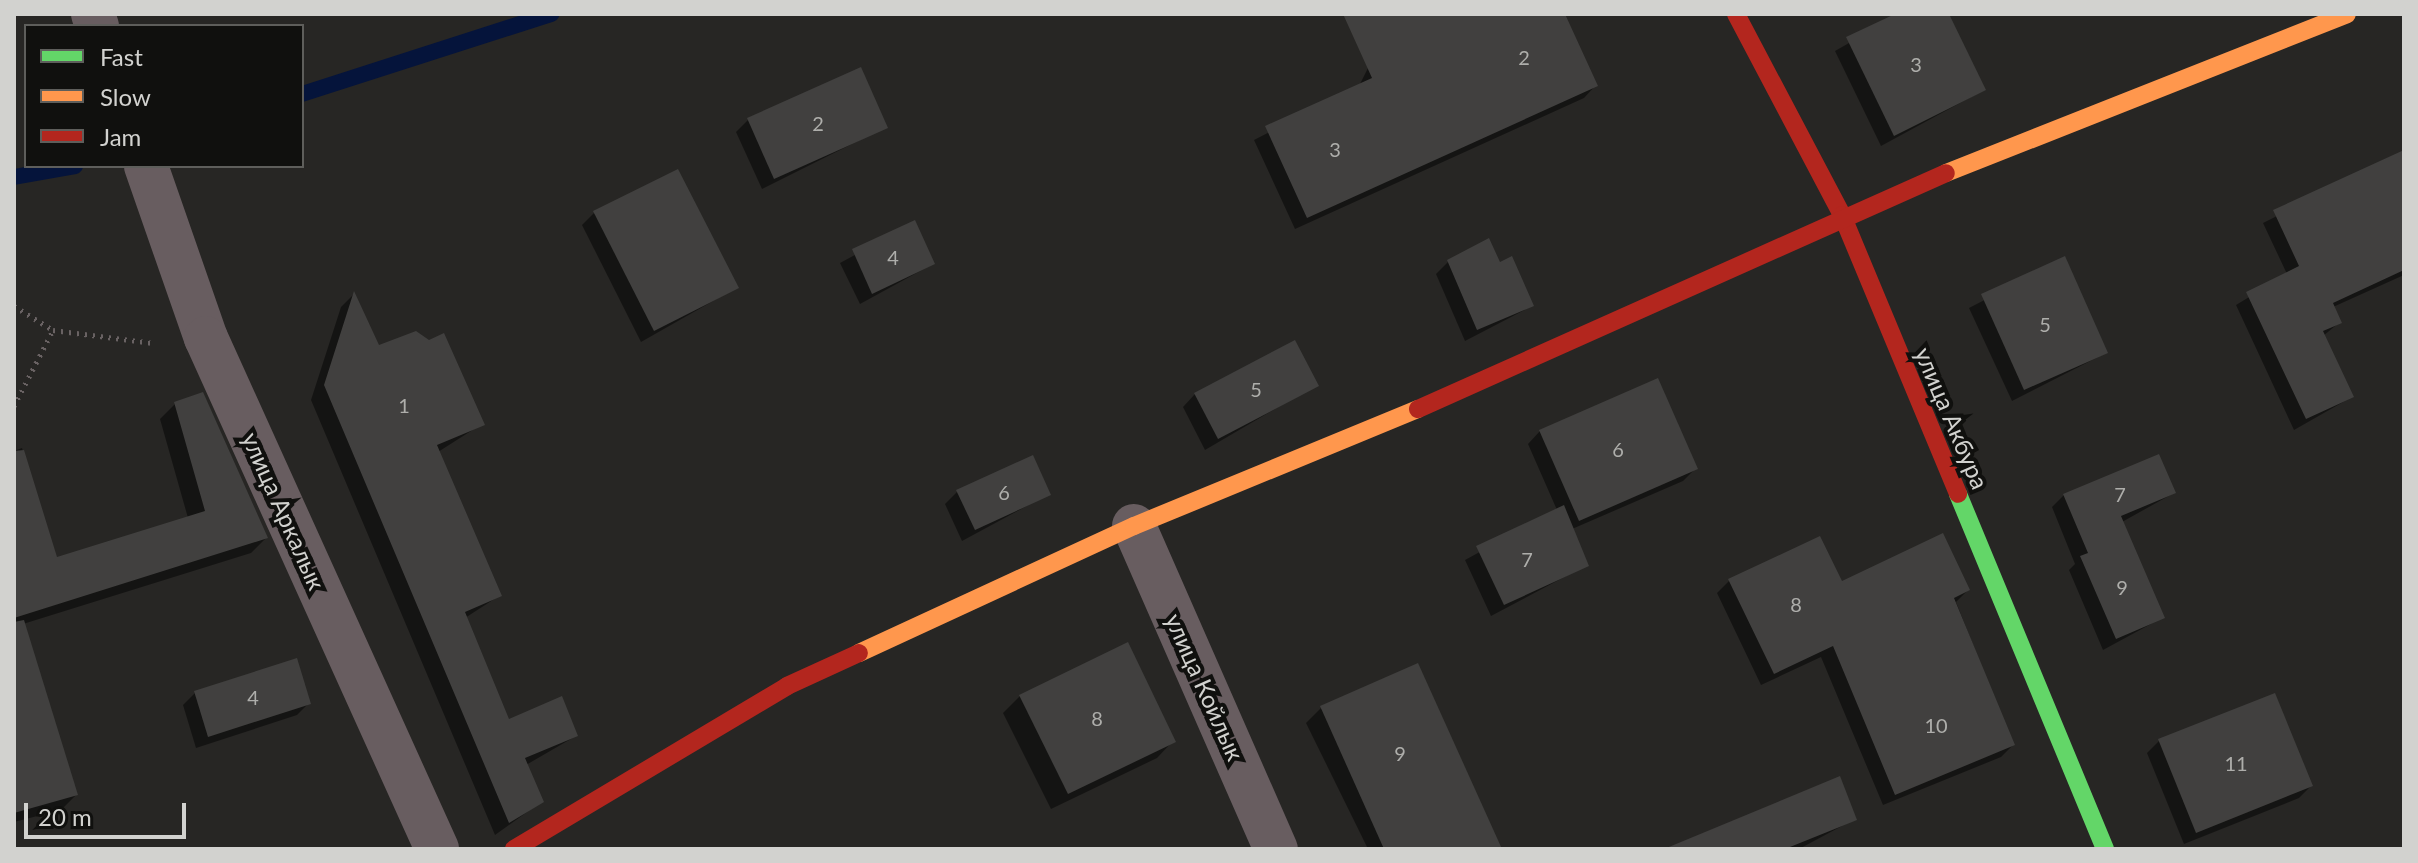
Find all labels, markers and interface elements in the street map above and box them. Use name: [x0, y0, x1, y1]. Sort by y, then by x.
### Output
legend: [24, 24, 304, 168]
text: Fast: [100, 42, 143, 71]
house number: 2: [1518, 45, 1530, 69]
house number: 3: [1910, 52, 1922, 76]
text: Slow: [100, 82, 151, 111]
house number: 2: [812, 111, 824, 135]
text: Jam: [100, 122, 141, 151]
house number: 3: [1329, 137, 1341, 161]
house number: 4: [887, 245, 899, 269]
house number: 5: [2039, 312, 2051, 336]
street label: улица Акбура: [1909, 343, 1995, 493]
house number: 5: [1250, 377, 1262, 401]
house number: 1: [398, 393, 410, 417]
street label: улица Аркалык: [236, 428, 332, 594]
house number: 6: [1612, 437, 1624, 461]
house number: 6: [998, 480, 1010, 504]
house number: 7: [2114, 482, 2126, 506]
house number: 7: [1521, 547, 1533, 571]
house number: 9: [2116, 575, 2128, 599]
house number: 8: [1790, 592, 1802, 616]
street label: улица Койлык: [1160, 609, 1250, 765]
house number: 4: [247, 685, 259, 709]
house number: 8: [1091, 706, 1103, 730]
house number: 10: [1924, 713, 1948, 737]
house number: 9: [1394, 741, 1406, 765]
house number: 11: [2224, 751, 2248, 775]
scale bar: [28, 787, 190, 837]
text: 20 m: [38, 802, 92, 831]

